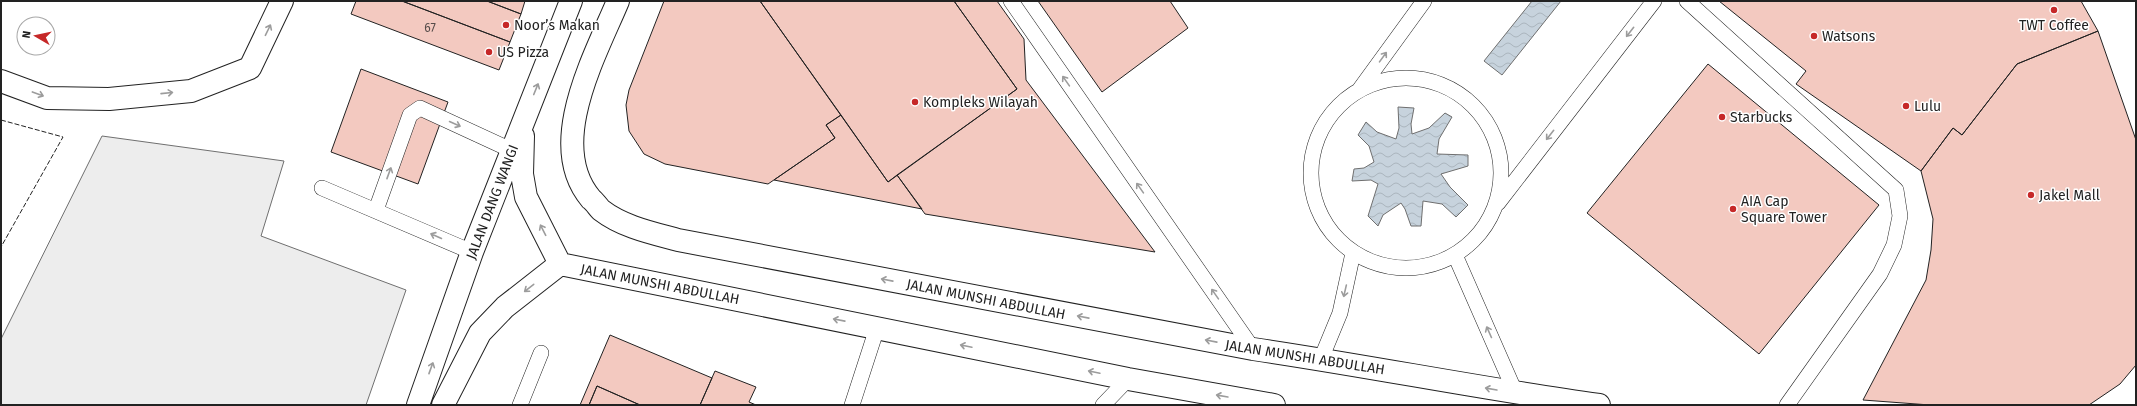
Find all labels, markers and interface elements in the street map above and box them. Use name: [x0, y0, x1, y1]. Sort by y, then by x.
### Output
marker: TWT Coffee: [2049, 5, 2059, 15]
north arrow: [16, 16, 56, 56]
place label: Noor’s Makan: [514, 17, 600, 34]
place label: TWT Coffee: [2019, 17, 2089, 34]
marker: Noor’s Makan: [501, 20, 511, 30]
house number: 67: [424, 21, 436, 35]
one-way arrow: [265, 24, 272, 36]
one-way arrow: [1625, 26, 1634, 37]
place label: Watsons: [1822, 28, 1876, 45]
text: N: [20, 30, 34, 39]
marker: Watsons: [1809, 31, 1819, 41]
place label: US Pizza: [497, 44, 549, 61]
marker: US Pizza: [484, 47, 494, 57]
one-way arrow: [1379, 52, 1387, 63]
one-way arrow: [1062, 76, 1070, 87]
one-way arrow: [532, 84, 540, 96]
one-way arrow: [160, 89, 173, 97]
one-way arrow: [31, 91, 43, 99]
place label: Kompleks Wilayah: [923, 94, 1038, 111]
marker: Kompleks Wilayah: [910, 97, 920, 107]
place label: Lulu: [1914, 98, 1941, 115]
marker: Lulu: [1901, 101, 1911, 111]
place label: Starbucks: [1730, 109, 1793, 126]
marker: Starbucks: [1717, 112, 1727, 122]
one-way arrow: [449, 121, 461, 128]
one-way arrow: [1546, 129, 1554, 140]
street label: JALAN DANG WANGI: [463, 142, 522, 262]
one-way arrow: [385, 167, 393, 179]
one-way arrow: [1136, 182, 1144, 193]
place label: Jakel Mall: [2039, 187, 2100, 204]
marker: Jakel Mall: [2026, 190, 2036, 200]
place label: AIA Cap Square Tower: [1741, 193, 1827, 226]
marker: AIA Cap Square Tower: [1728, 204, 1738, 214]
one-way arrow: [539, 224, 546, 236]
one-way arrow: [431, 232, 443, 240]
street label: JALAN MUNSHI ABDULLAH: [579, 261, 741, 308]
one-way arrow: [881, 276, 894, 284]
street label: JALAN MUNSHI ABDULLAH: [905, 276, 1067, 323]
one-way arrow: [524, 284, 535, 292]
one-way arrow: [1340, 284, 1348, 297]
one-way arrow: [1211, 289, 1219, 300]
one-way arrow: [1077, 313, 1090, 321]
one-way arrow: [833, 316, 846, 324]
one-way arrow: [1485, 326, 1493, 338]
street label: JALAN MUNSHI ABDULLAH: [1224, 336, 1386, 379]
one-way arrow: [1205, 337, 1218, 345]
one-way arrow: [960, 342, 973, 350]
one-way arrow: [427, 363, 435, 375]
one-way arrow: [1088, 368, 1101, 376]
one-way arrow: [1485, 385, 1498, 393]
one-way arrow: [1216, 392, 1229, 400]

